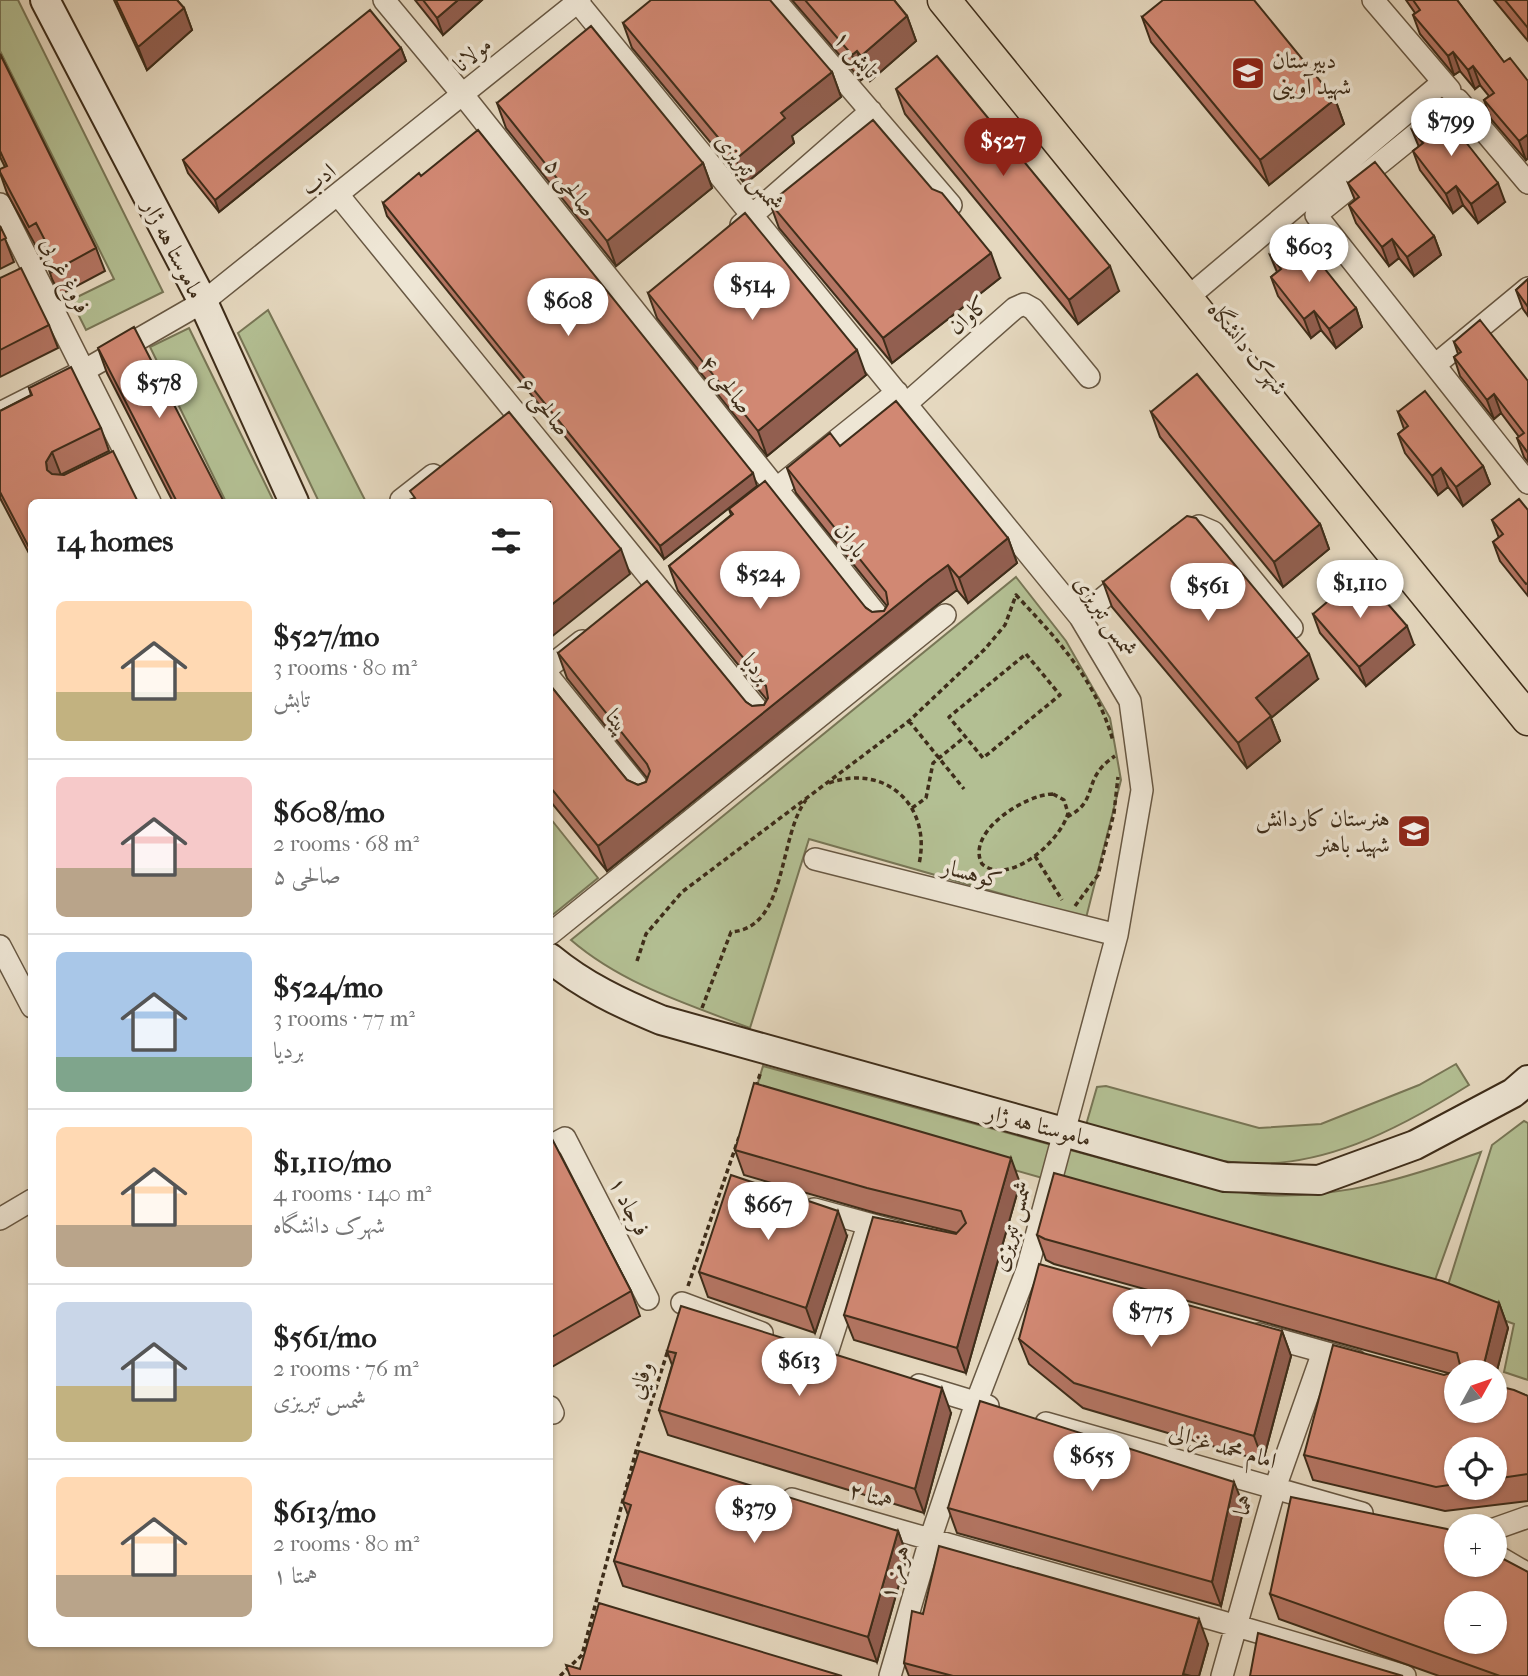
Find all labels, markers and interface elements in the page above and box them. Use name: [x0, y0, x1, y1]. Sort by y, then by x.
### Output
street label: تابش ۱: [827, 25, 885, 86]
street label: مولانا: [448, 31, 497, 79]
place label: دبیرستان شهید آوینی: [1272, 47, 1351, 101]
school or university icon: دبیرستان شهید آوینی: [1229, 54, 1267, 92]
pin: $799: [1410, 99, 1492, 158]
text: $799: [1427, 107, 1475, 134]
pin: $527: [962, 118, 1044, 178]
text: $527: [980, 127, 1026, 154]
street label: شمس تبریزی: [708, 128, 789, 218]
street label: صالحی ۵: [538, 152, 602, 224]
street label: ادب: [296, 157, 341, 201]
street label: ماموستا هه ژار: [135, 193, 210, 304]
pin: $603: [1268, 224, 1350, 284]
street label: فروغ غربی: [30, 233, 96, 321]
text: $603: [1285, 233, 1333, 260]
pin: $514: [711, 262, 793, 322]
text: $514: [730, 271, 774, 298]
pin: $608: [527, 278, 609, 338]
text: $608: [543, 287, 593, 314]
street label: کاوان: [942, 290, 994, 340]
street label: شهرک دانشگاه: [1201, 296, 1294, 401]
street label: صالحی ۴: [693, 350, 758, 420]
pin: $578: [118, 360, 200, 420]
text: $578: [136, 369, 182, 396]
street label: صالحی ۶: [511, 372, 576, 442]
street label: باران: [829, 517, 873, 563]
icon: filters: [487, 522, 525, 560]
text: 14 homes: [56, 524, 173, 559]
pin: $524: [719, 552, 801, 611]
text: $524: [736, 560, 784, 587]
pin: $1,110: [1303, 560, 1417, 620]
pin: $561: [1167, 564, 1249, 623]
text: $1,110: [1333, 569, 1387, 596]
street label: شمس تبریزی: [1067, 570, 1143, 664]
text: $561: [1186, 572, 1230, 599]
text: $527/mo: [273, 619, 379, 654]
icon: home: [112, 629, 196, 713]
street label: بردیا: [736, 648, 777, 689]
text: 3 rooms · 80 m²: [273, 654, 417, 681]
text: تابش: [273, 686, 310, 713]
street label: پیتا: [598, 704, 636, 740]
text: $608/mo: [273, 795, 385, 830]
icon: home: [112, 805, 196, 889]
place label: هنرستان کاردانش شهید باهنر: [1255, 805, 1390, 859]
school or university icon: هنرستان کاردانش شهید باهنر: [1395, 812, 1433, 850]
text: 2 rooms · 68 m²: [273, 830, 419, 857]
street label: کوهسار: [937, 852, 1005, 895]
text: صالحی ۵: [273, 862, 341, 889]
text: $524/mo: [273, 970, 383, 1005]
icon: home: [112, 980, 196, 1064]
text: 3 rooms · 77 m²: [273, 1005, 415, 1032]
text: بردیا: [273, 1037, 304, 1064]
street label: ماموستا هه ژار: [981, 1098, 1094, 1153]
text: $1,110/mo: [273, 1145, 392, 1180]
icon: home: [112, 1155, 196, 1239]
street label: فرجاد ۱: [602, 1172, 656, 1241]
street label: شمس تبریزی: [986, 1178, 1039, 1275]
text: 4 rooms · 140 m²: [273, 1180, 432, 1207]
pin: $667: [727, 1182, 809, 1242]
text: $667: [744, 1191, 792, 1218]
text: شهرک دانشگاه: [273, 1212, 385, 1239]
pin: $775: [1110, 1290, 1192, 1349]
text: $775: [1129, 1298, 1173, 1325]
text: $561/mo: [273, 1320, 377, 1355]
icon: home: [112, 1330, 196, 1414]
pin: $613: [758, 1338, 840, 1398]
text: $613: [778, 1347, 820, 1374]
text: 2 rooms · 76 m²: [273, 1355, 419, 1382]
street label: وفایی: [622, 1358, 660, 1403]
north arrow: [1444, 1360, 1507, 1423]
map controls: [1444, 1360, 1507, 1654]
text: شمس تبریزی: [273, 1387, 366, 1414]
street label: امام محمد غزالی: [1164, 1418, 1280, 1480]
pin: $655: [1051, 1434, 1133, 1493]
button: locate: [1444, 1437, 1507, 1500]
text: $655: [1070, 1442, 1114, 1469]
street label: همتا ۲: [846, 1476, 896, 1515]
pin: $379: [713, 1486, 795, 1545]
street label: هما: [1228, 1492, 1259, 1519]
text: $379: [731, 1494, 777, 1521]
text: $613/mo: [273, 1495, 376, 1530]
icon: home: [112, 1505, 196, 1589]
button: +: [1444, 1514, 1507, 1577]
text: 2 rooms · 80 m²: [273, 1530, 420, 1557]
street label: هرمز ۱: [874, 1542, 917, 1603]
text: همتا ۱: [273, 1562, 318, 1589]
button: −: [1444, 1591, 1507, 1654]

